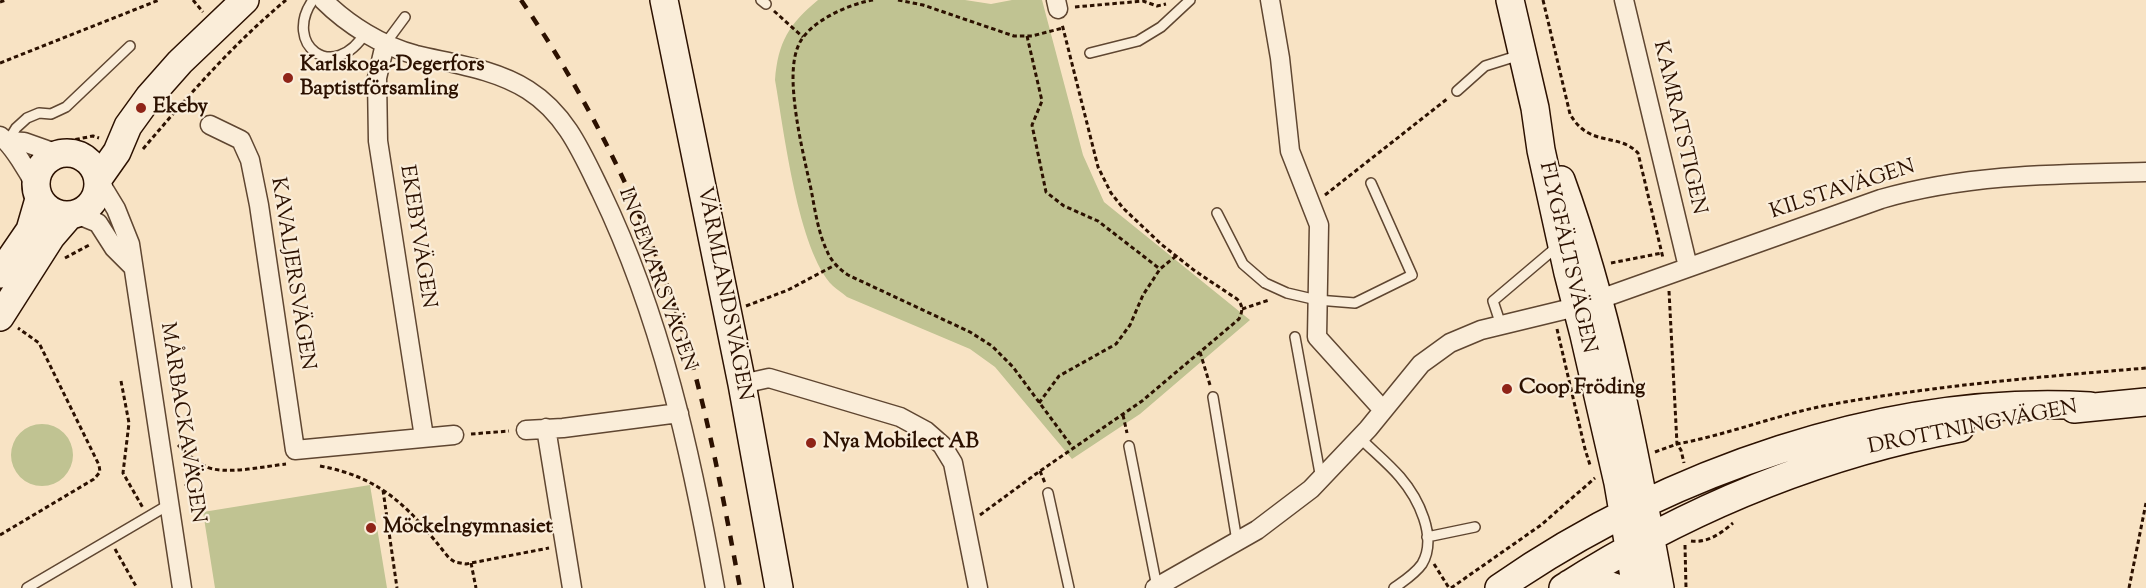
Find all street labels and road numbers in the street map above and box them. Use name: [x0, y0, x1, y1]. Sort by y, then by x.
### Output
street label: KAMRATSTIGEN: [1646, 39, 1710, 217]
street label: KILSTAVÄGEN: [1767, 156, 1919, 226]
street label: FLYGFÄLTSVÄGEN: [1532, 160, 1600, 356]
street label: EKEBYVÄGEN: [392, 164, 440, 310]
street label: KAVALJERSVÄGEN: [263, 176, 319, 372]
street label: INGEMARSVÄGEN: [611, 185, 701, 375]
street label: VÄRMLANDSVÄGEN: [690, 185, 756, 403]
street label: MÅRBACKAVÄGEN: [153, 321, 209, 525]
street label: DROTTNINGVÄGEN: [1866, 396, 2080, 462]

